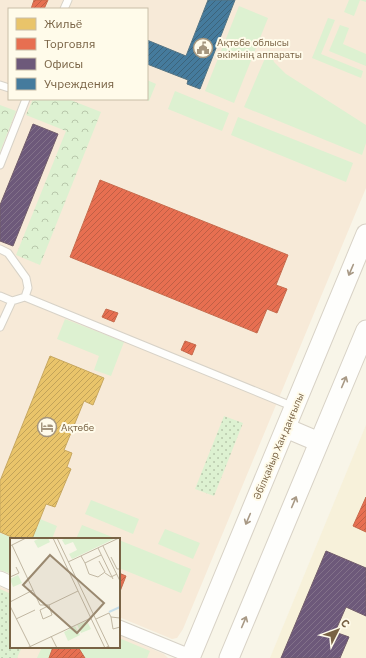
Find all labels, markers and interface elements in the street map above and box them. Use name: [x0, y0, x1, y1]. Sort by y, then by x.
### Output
legend: [8, 8, 148, 100]
text: Жильё: [44, 16, 83, 31]
text: Торговля: [44, 36, 95, 51]
place label: Ақтөбе облысы әкімінің аппараты: [217, 36, 302, 61]
public building icon: Ақтөбе облысы әкімінің аппараты: [192, 37, 214, 59]
text: Офисы: [44, 56, 83, 71]
text: Учреждения: [44, 76, 114, 91]
one-way arrow: [347, 263, 355, 275]
one-way arrow: [341, 377, 348, 389]
street label: Әбілқайыр Хан даңғылы: [250, 391, 307, 502]
hotel icon: Ақтөбе: [36, 416, 58, 438]
place label: Ақтөбе: [61, 421, 95, 434]
one-way arrow: [290, 497, 298, 509]
one-way arrow: [243, 513, 251, 525]
inset map: [10, 538, 120, 648]
north arrow: [318, 610, 358, 650]
one-way arrow: [240, 616, 248, 628]
text: С: [338, 616, 353, 631]

